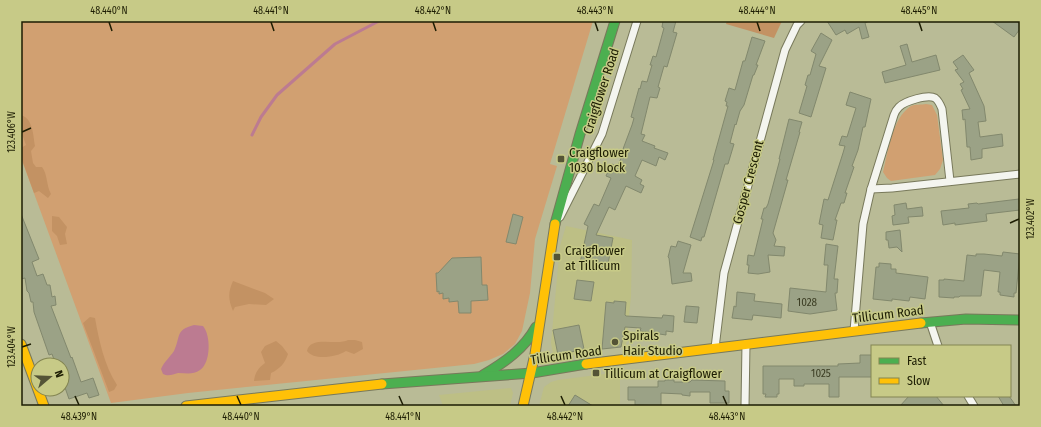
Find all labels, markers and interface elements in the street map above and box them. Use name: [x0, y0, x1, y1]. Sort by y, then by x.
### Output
text: 48.440°N: [90, 5, 128, 17]
text: 48.441°N: [253, 5, 289, 17]
text: 48.442°N: [415, 5, 451, 17]
text: 48.443°N: [577, 5, 613, 17]
text: 48.444°N: [739, 5, 775, 17]
text: 48.445°N: [901, 5, 937, 17]
street label: Craigflower Road: [580, 46, 622, 136]
text: 123.406°W: [6, 111, 18, 153]
street label: Gosper Crescent: [730, 138, 767, 226]
place label: Craigflower 1030 block: [569, 145, 629, 175]
marker: Craigflower 1030 block: [556, 154, 566, 164]
text: 123.402°W: [1025, 198, 1037, 240]
place label: Craigflower at Tillicum: [565, 243, 625, 273]
marker: Craigflower at Tillicum: [552, 252, 562, 262]
house number: 1028: [797, 296, 818, 309]
street label: Tillicum Road: [852, 302, 924, 326]
text: 123.404°W: [6, 326, 18, 368]
place label: Spirals Hair Studio: [623, 328, 683, 358]
marker: Spirals Hair Studio: [610, 337, 620, 347]
street label: Tillicum Road: [529, 343, 603, 367]
legend: [871, 345, 1011, 397]
text: Fast: [907, 354, 926, 368]
north arrow: [30, 357, 70, 397]
place label: Tillicum at Craigflower: [604, 366, 723, 381]
house number: 1025: [811, 367, 831, 380]
marker: Tillicum at Craigflower: [591, 368, 601, 378]
text: N: [52, 369, 66, 379]
text: Slow: [907, 374, 930, 388]
text: 48.439°N: [61, 411, 97, 423]
text: 48.440°N: [222, 411, 260, 423]
text: 48.441°N: [385, 411, 421, 423]
text: 48.442°N: [547, 411, 583, 423]
text: 48.443°N: [709, 411, 745, 423]

